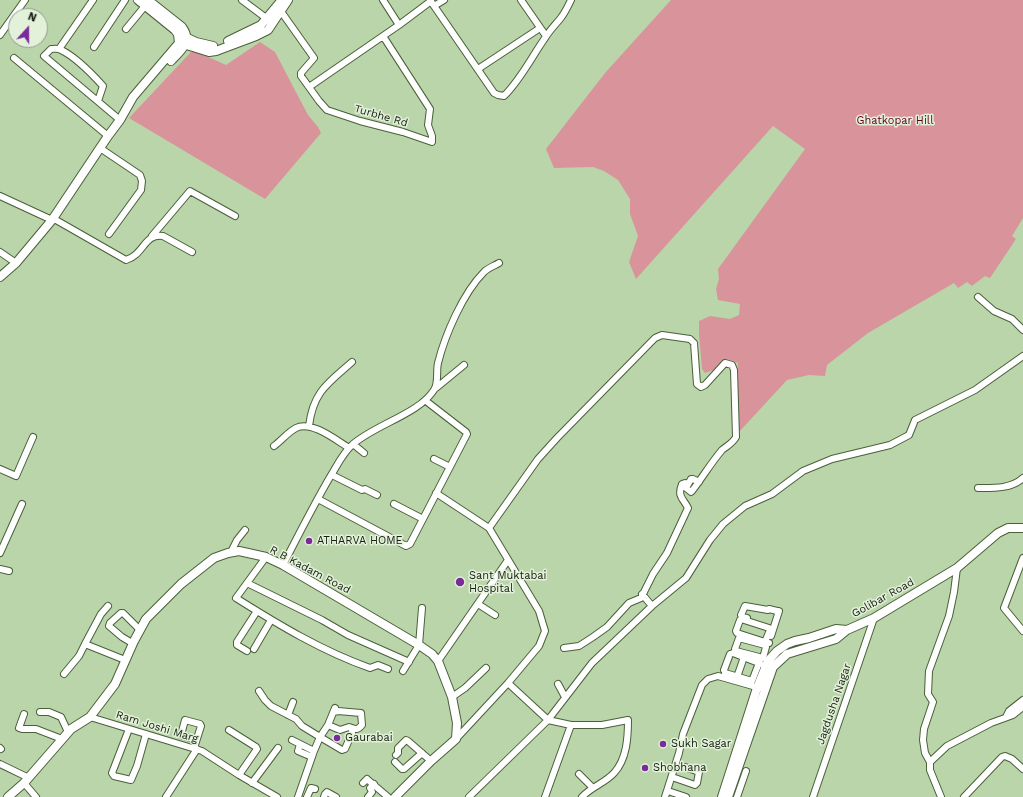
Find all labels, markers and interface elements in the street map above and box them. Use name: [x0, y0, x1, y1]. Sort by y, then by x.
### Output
north arrow: [8, 8, 48, 48]
text: N: [26, 10, 38, 25]
street label: Turbhe Rd: [353, 102, 409, 130]
park label: Ghatkopar Hill: [856, 114, 934, 128]
place label: ATHARVA HOME: [317, 534, 403, 548]
marker: ATHARVA HOME: [304, 536, 314, 546]
street label: R B Kadam Road: [267, 543, 353, 597]
place label: Sant Muktabai Hospital: [469, 569, 546, 595]
street label: Golibar Road: [850, 575, 916, 621]
marker: Sant Muktabai Hospital: [454, 576, 466, 588]
street label: Jagdusha Nagar: [814, 662, 854, 746]
street label: Ram Joshi Marg: [114, 708, 200, 746]
place label: Gaurabai: [345, 731, 393, 745]
marker: Gaurabai: [332, 733, 342, 743]
place label: Sukh Sagar: [671, 737, 731, 751]
marker: Sukh Sagar: [658, 739, 668, 749]
place label: Shobhana: [653, 761, 706, 775]
marker: Shobhana: [640, 763, 650, 773]

